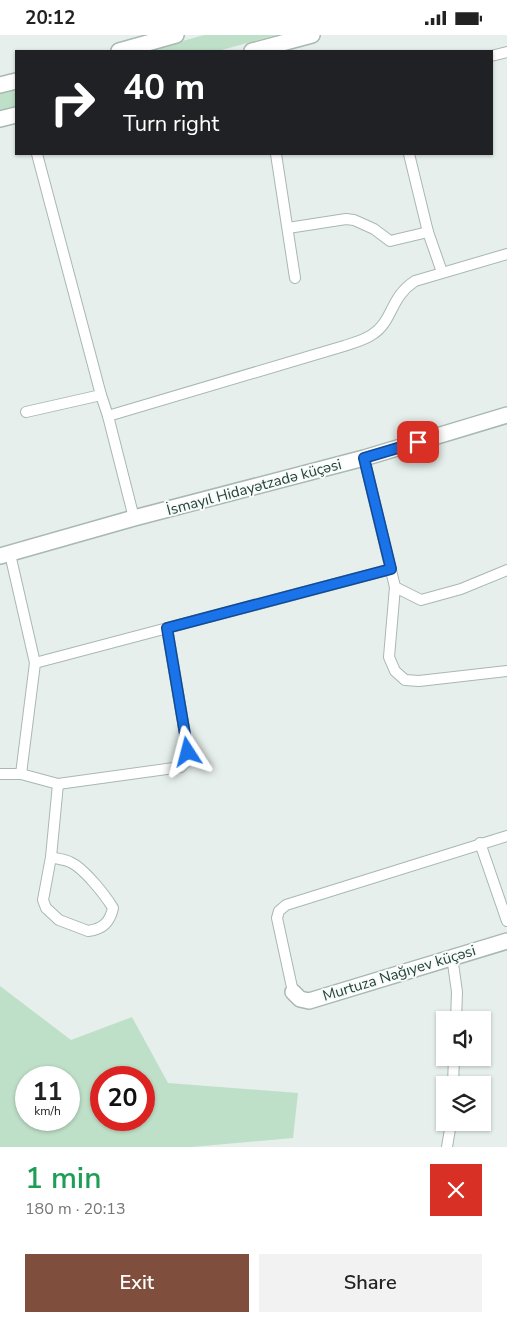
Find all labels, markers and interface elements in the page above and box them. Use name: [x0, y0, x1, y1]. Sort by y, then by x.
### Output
text: 20:12: [25, 5, 75, 31]
text: 40 m: [123, 64, 205, 111]
icon: right: [40, 70, 105, 135]
text: Turn right: [123, 109, 219, 139]
pin: [397, 421, 439, 463]
icon: arrive: [404, 428, 432, 456]
street label: İsmayıl Hidayətzadə küçəsi: [164, 454, 344, 520]
position arrow: [161, 725, 213, 777]
street label: Murtuza Nağıyev küçəsi: [320, 940, 478, 1006]
map controls: [436, 1011, 491, 1131]
button: sound: [436, 1011, 491, 1066]
speed limit sign: 20: [90, 1066, 155, 1131]
text: 11: [32, 1075, 63, 1109]
button: layers: [436, 1076, 491, 1131]
text: km/h: [34, 1103, 61, 1119]
text: 1 min: [25, 1158, 101, 1199]
button: close: [430, 1164, 482, 1216]
text: 180 m · 20:13: [25, 1198, 126, 1220]
button: Exit: [25, 1254, 249, 1312]
button: Share: [259, 1254, 482, 1312]

